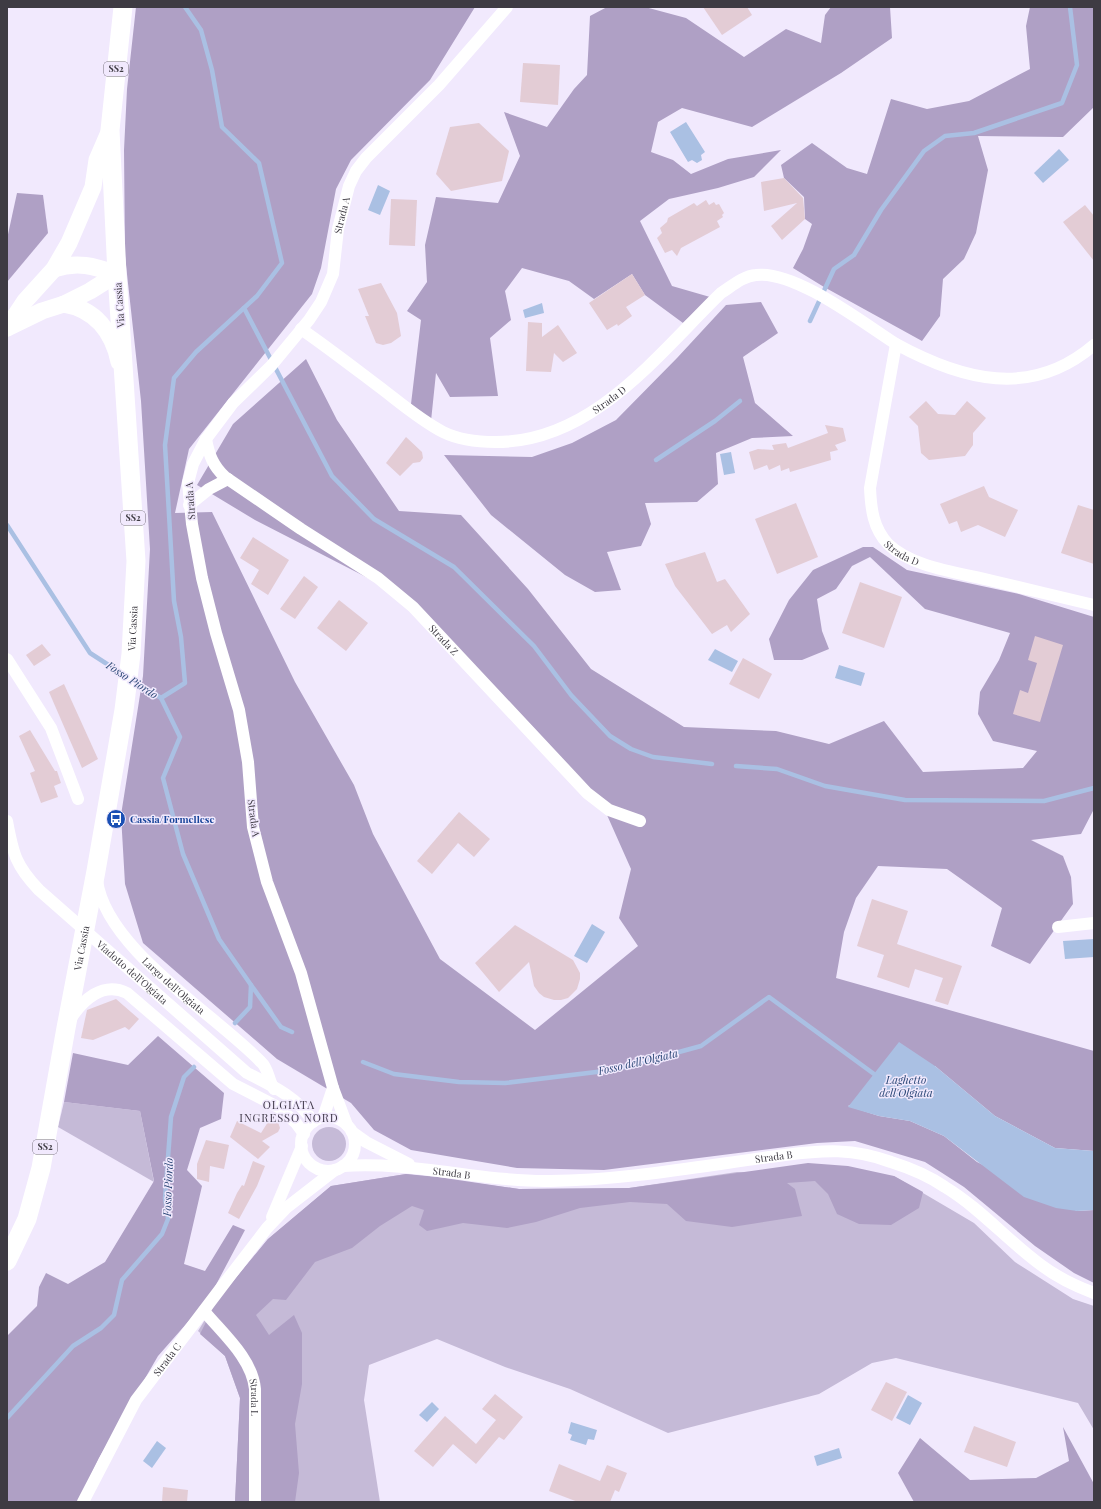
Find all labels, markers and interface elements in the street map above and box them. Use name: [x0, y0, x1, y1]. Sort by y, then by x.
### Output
road number: SS2: [104, 62, 128, 76]
street label: Strada A: [331, 195, 353, 234]
street label: Via Cassia: [110, 282, 128, 329]
street label: Strada D: [590, 382, 629, 417]
street label: Strada A: [182, 481, 198, 520]
road number: SS2: [121, 511, 145, 525]
street label: Strada D: [881, 537, 921, 569]
street label: Via Cassia: [124, 605, 141, 652]
street label: Strada Z: [426, 621, 462, 658]
water label: Fosso Piordo: [103, 657, 161, 702]
street label: Strada A: [244, 798, 264, 838]
bus stop icon: Cassia/Formellese: [105, 808, 127, 830]
place label: Cassia/Formellese: [130, 812, 214, 826]
street label: Via Cassia: [70, 925, 92, 973]
street label: Viadotto dell'Olgiata: [93, 936, 171, 1007]
street label: Largo dell'Olgiata: [139, 954, 208, 1017]
water label: Fosso dell’Olgiata: [595, 1045, 680, 1078]
water label: Laghetto dell'Olgiata: [879, 1072, 933, 1100]
district label: OLGIATA INGRESSO NORD: [239, 1097, 339, 1125]
road number: SS2: [33, 1140, 57, 1154]
street label: Strada B: [754, 1147, 793, 1166]
water label: Fosso Piordo: [159, 1157, 176, 1218]
street label: Strada B: [432, 1163, 471, 1182]
street label: Strada C: [150, 1340, 184, 1379]
street label: Strada L: [246, 1377, 262, 1416]

